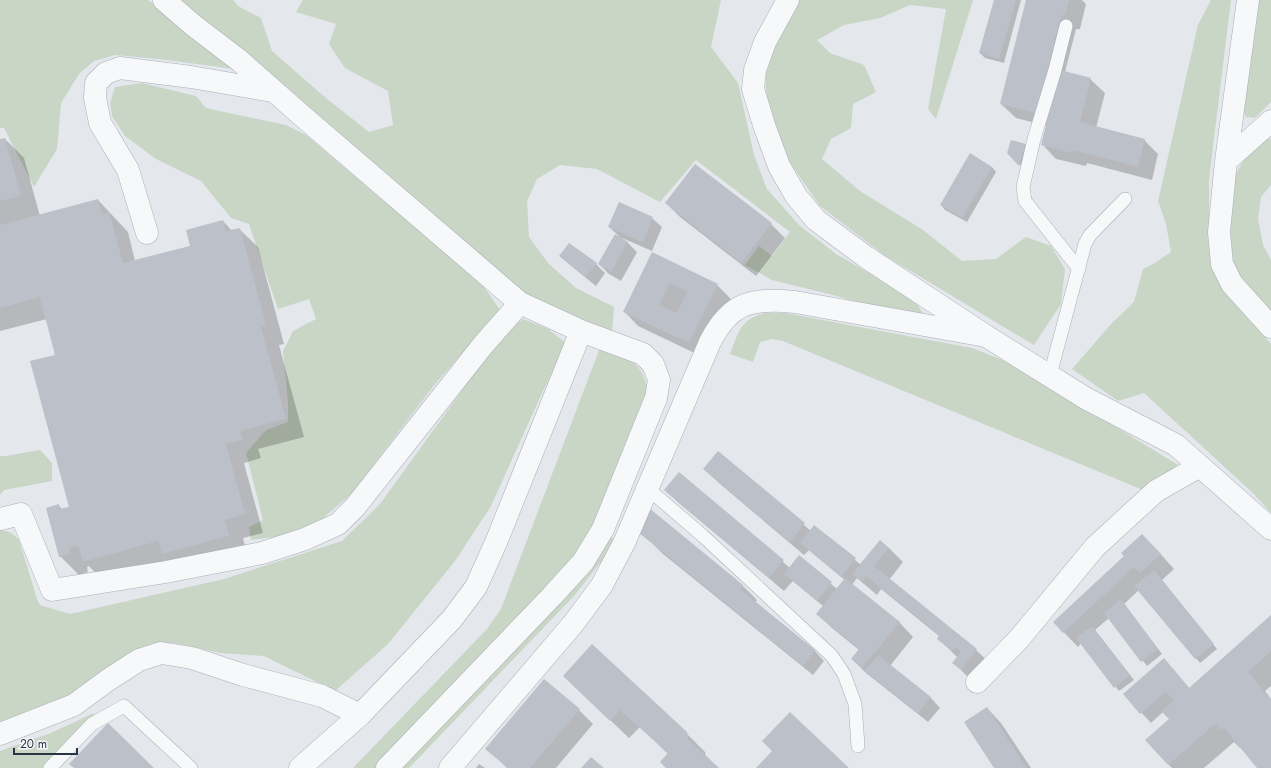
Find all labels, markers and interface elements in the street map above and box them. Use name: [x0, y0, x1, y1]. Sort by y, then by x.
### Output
scale bar: [14, 730, 77, 756]
text: 20 m: [20, 735, 47, 753]

